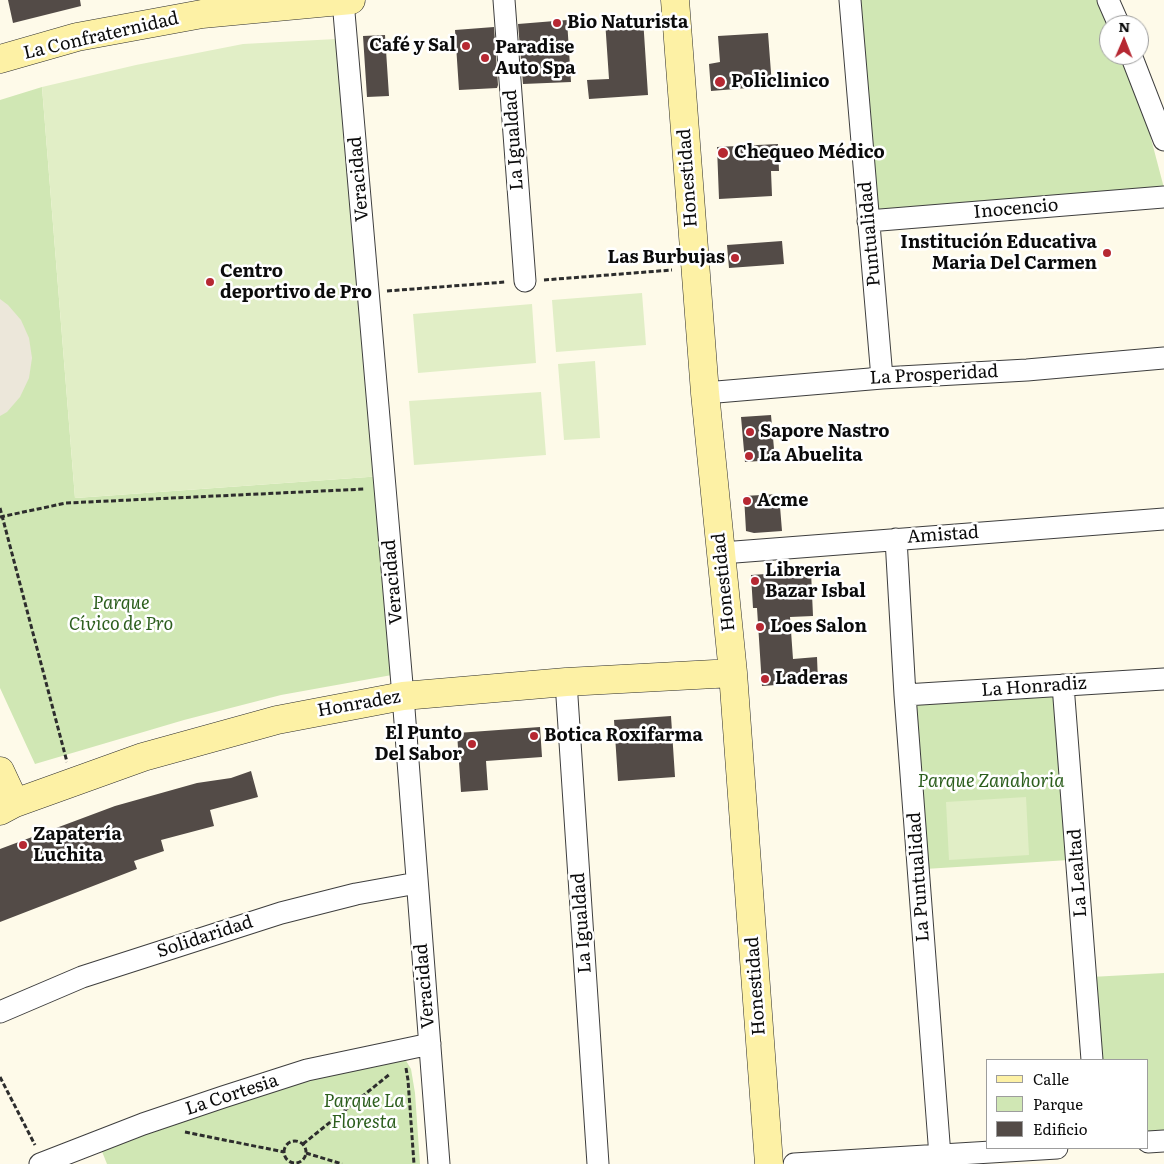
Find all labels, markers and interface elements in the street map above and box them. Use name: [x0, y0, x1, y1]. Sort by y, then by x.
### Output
street label: La Confraternidad: [21, 8, 181, 64]
place label: Bio Naturista: [567, 12, 688, 34]
north arrow: [1099, 15, 1149, 65]
text: N: [1118, 16, 1130, 36]
marker: Bio Naturista: [551, 17, 563, 29]
place label: Café y Sal: [369, 35, 456, 57]
place label: Paradise Auto Spa: [495, 37, 576, 80]
marker: Café y Sal: [460, 40, 472, 52]
marker: Paradise Auto Spa: [479, 52, 491, 64]
place label: Policlinico: [731, 71, 829, 93]
marker: Policlinico: [713, 75, 727, 89]
street label: La Igualdad: [500, 89, 528, 191]
street label: Honestidad: [674, 128, 702, 228]
street label: Veracidad: [345, 136, 373, 222]
place label: Chequeo Médico: [734, 142, 885, 164]
marker: Chequeo Médico: [716, 146, 730, 160]
street label: Puntualidad: [855, 181, 885, 287]
street label: Inocencio: [973, 195, 1059, 223]
place label: Institución Educativa Maria Del Carmen: [900, 232, 1097, 274]
place label: Las Burbujas: [608, 247, 725, 269]
marker: Institución Educativa Maria Del Carmen: [1101, 247, 1113, 259]
marker: Las Burbujas: [729, 252, 741, 264]
place label: Centro deportivo de Pro: [220, 261, 372, 304]
marker: Centro deportivo de Pro: [204, 276, 216, 288]
street label: La Prosperidad: [869, 361, 999, 389]
place label: Sapore Nastro: [760, 421, 889, 443]
marker: Sapore Nastro: [744, 426, 756, 438]
place label: La Abuelita: [759, 445, 863, 467]
marker: La Abuelita: [743, 450, 755, 462]
place label: Acme: [757, 490, 808, 512]
marker: Acme: [741, 495, 753, 507]
street label: Amistad: [906, 522, 980, 548]
street label: Honestidad: [708, 532, 740, 632]
street label: Veracidad: [379, 539, 407, 625]
place label: Libreria Bazar Isbal: [765, 560, 866, 602]
marker: Libreria Bazar Isbal: [749, 575, 761, 587]
park label: Parque Cívico de Pro: [69, 593, 173, 636]
place label: Loes Salon: [770, 616, 867, 638]
marker: Loes Salon: [754, 621, 766, 633]
place label: Laderas: [775, 668, 848, 690]
marker: Laderas: [759, 673, 771, 685]
street label: La Honradiz: [981, 673, 1087, 701]
street label: Honradez: [316, 686, 402, 722]
place label: El Punto Del Sabor: [374, 723, 462, 766]
place label: Botica Roxifarma: [544, 725, 703, 747]
marker: Botica Roxifarma: [528, 730, 540, 742]
marker: El Punto Del Sabor: [466, 738, 478, 750]
park label: Parque Zanahoria: [918, 771, 1064, 793]
street label: La Puntualidad: [904, 811, 934, 943]
place label: Zapatería Luchita: [33, 824, 122, 866]
street label: La Lealtad: [1064, 828, 1092, 918]
marker: Zapatería Luchita: [17, 839, 29, 851]
street label: La Igualdad: [568, 872, 596, 974]
street label: Solidaridad: [154, 911, 256, 963]
street label: Honestidad: [742, 936, 770, 1036]
street label: Veracidad: [411, 943, 439, 1029]
legend: [986, 1059, 1149, 1149]
text: Calle: [1033, 1067, 1069, 1090]
street label: La Cortesia: [183, 1070, 281, 1120]
park label: Parque La Floresta: [323, 1091, 405, 1134]
text: Parque: [1033, 1092, 1083, 1115]
text: Edificio: [1033, 1117, 1088, 1140]

